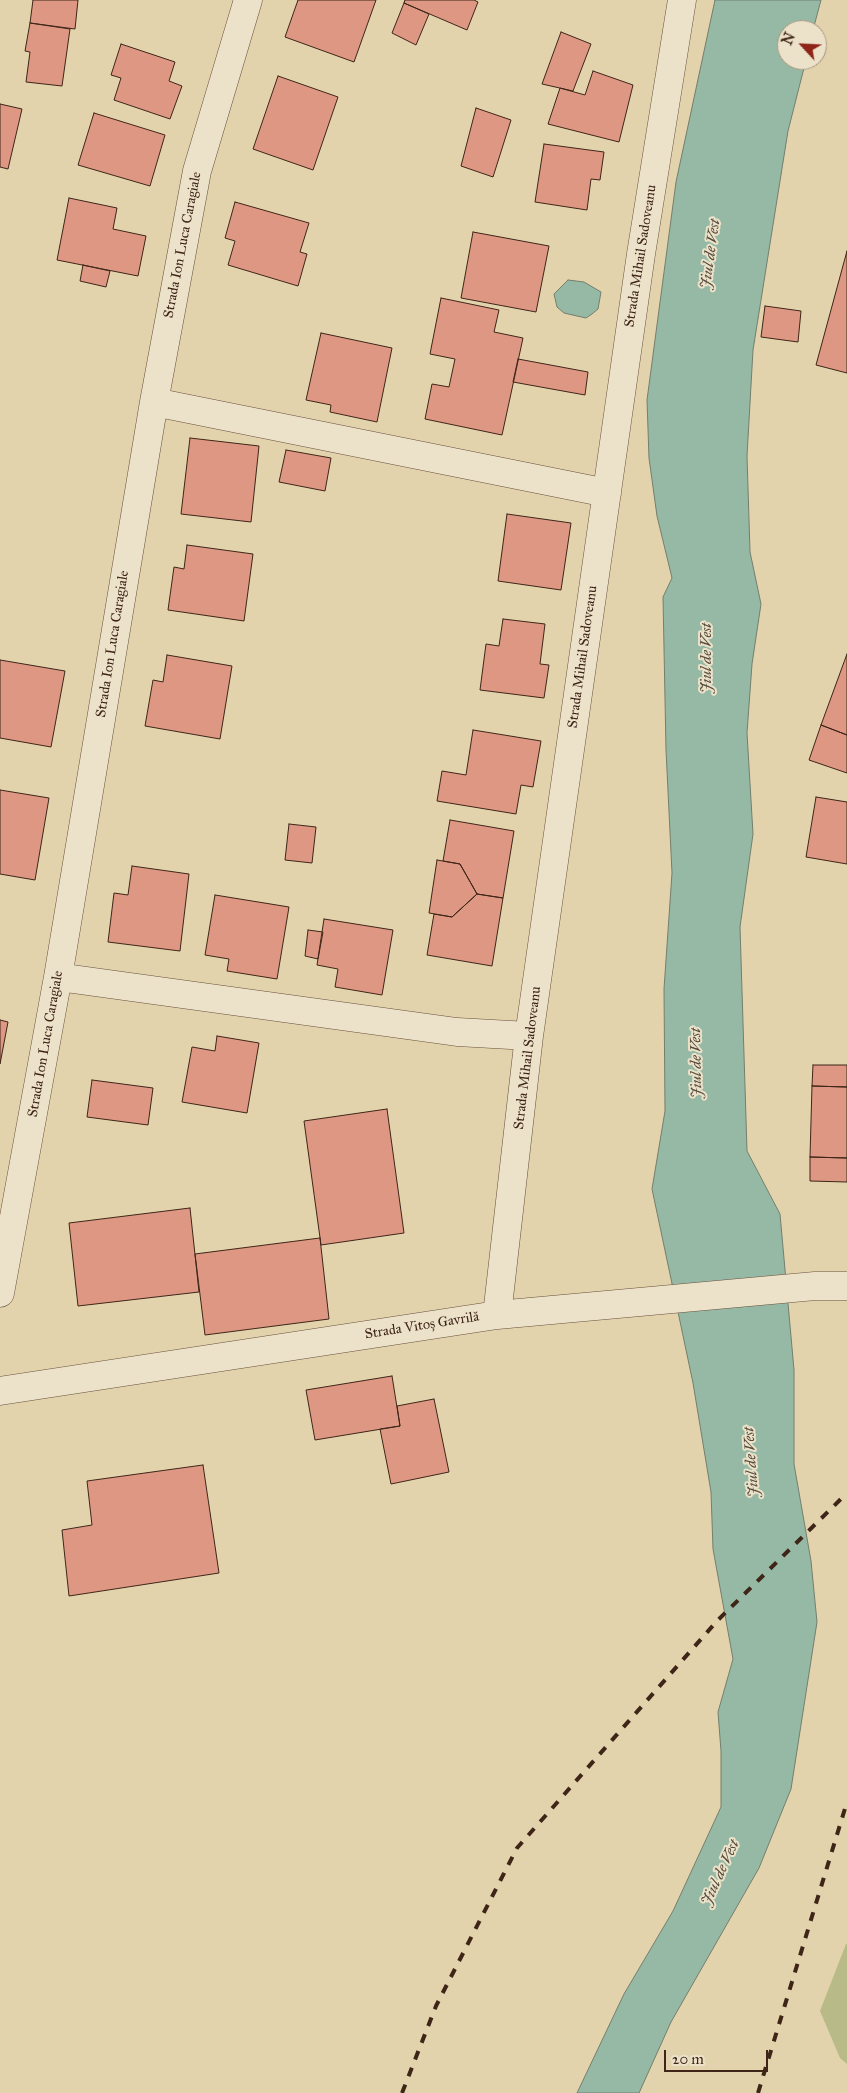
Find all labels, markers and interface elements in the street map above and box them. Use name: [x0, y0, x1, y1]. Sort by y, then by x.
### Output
north arrow: [777, 20, 827, 70]
text: N: [779, 30, 799, 48]
street label: Strada Ion Luca Caragiale: [161, 170, 205, 320]
street label: Strada Mihail Sadoveanu: [621, 184, 661, 328]
water label: Jiul de Vest: [697, 218, 725, 290]
street label: Strada Ion Luca Caragiale: [93, 569, 133, 719]
street label: Strada Mihail Sadoveanu: [565, 585, 601, 729]
water label: Jiul de Vest: [698, 623, 716, 693]
street label: Strada Ion Luca Caragiale: [25, 969, 67, 1119]
street label: Strada Mihail Sadoveanu: [511, 985, 545, 1131]
water label: Jiul de Vest: [687, 1028, 707, 1098]
street label: Strada Vitoș Gavrilă: [364, 1309, 480, 1343]
water label: Jiul de Vest: [741, 1426, 763, 1498]
water label: Jiul de Vest: [698, 1837, 744, 1909]
scale bar: [667, 2040, 771, 2072]
text: 20 m: [672, 2050, 704, 2068]

